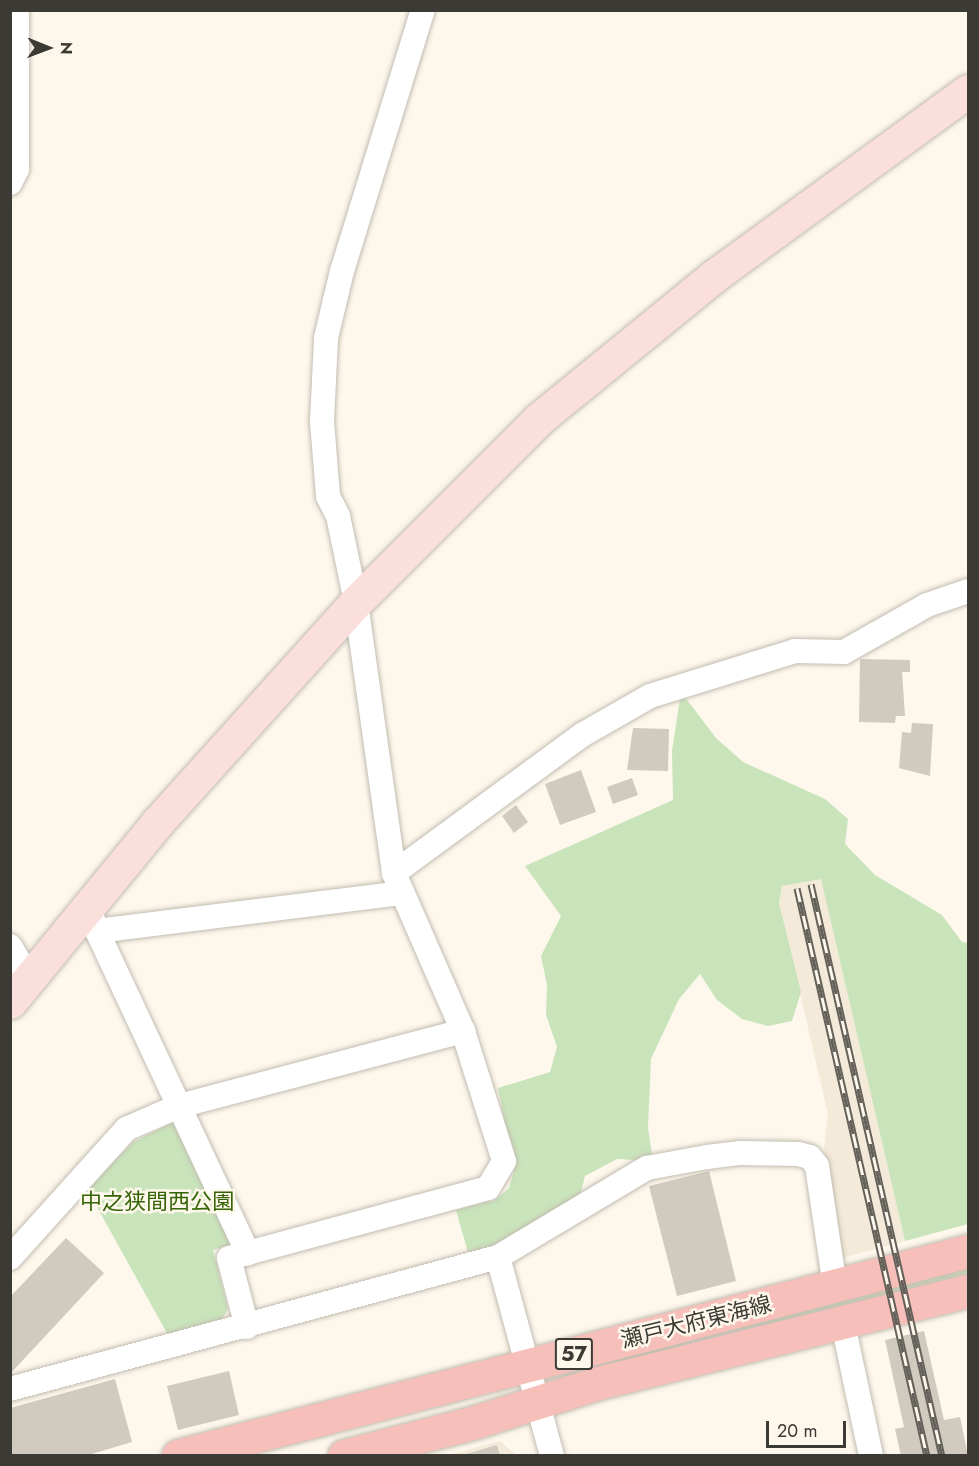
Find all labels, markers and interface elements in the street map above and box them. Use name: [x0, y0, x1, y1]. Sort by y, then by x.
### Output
north arrow: [18, 18, 78, 78]
text: N: [55, 42, 78, 55]
park label: 中之狭間西公園: [80, 1189, 234, 1215]
street label: 瀬戸大府東海線: [618, 1291, 774, 1353]
road number: 57: [554, 1336, 594, 1372]
scale bar: [769, 1409, 848, 1447]
text: 20 m: [777, 1418, 817, 1444]

